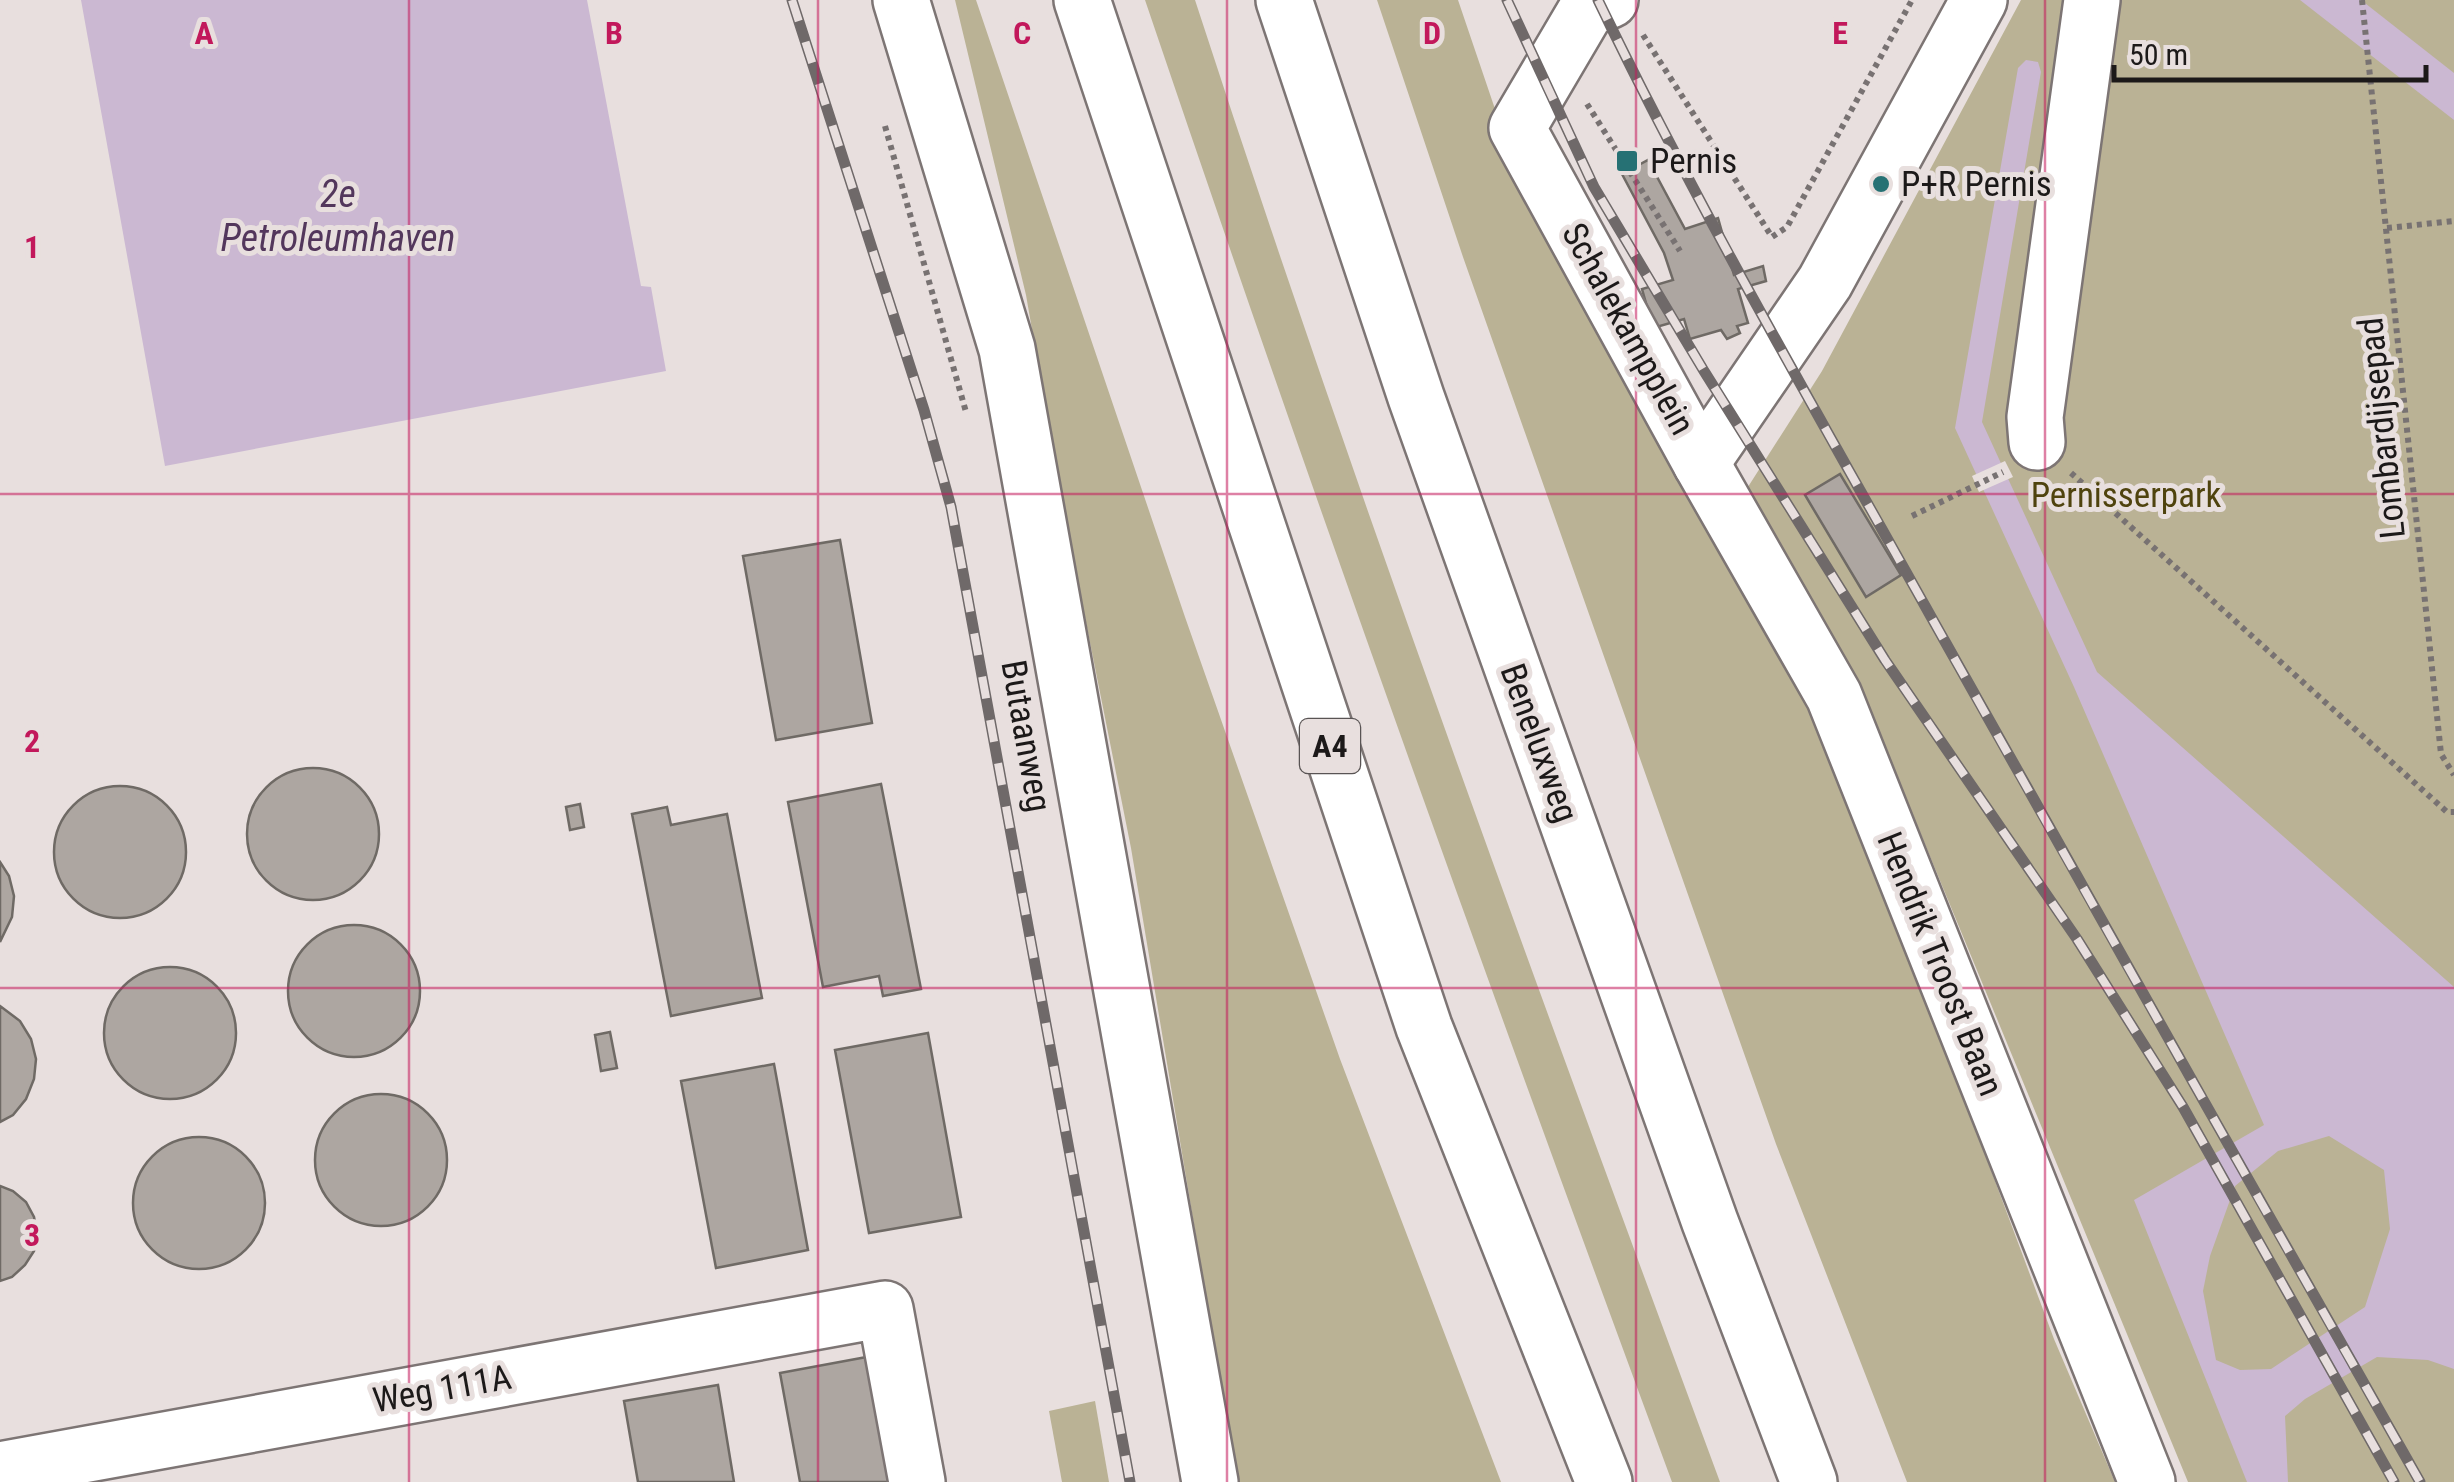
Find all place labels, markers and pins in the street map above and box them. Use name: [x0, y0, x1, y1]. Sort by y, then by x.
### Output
place label: Pernis: [1650, 141, 1737, 182]
marker: Pernis: [1614, 148, 1640, 174]
place label: P+R Pernis: [1901, 164, 2052, 205]
marker: P+R Pernis: [1870, 173, 1892, 195]

